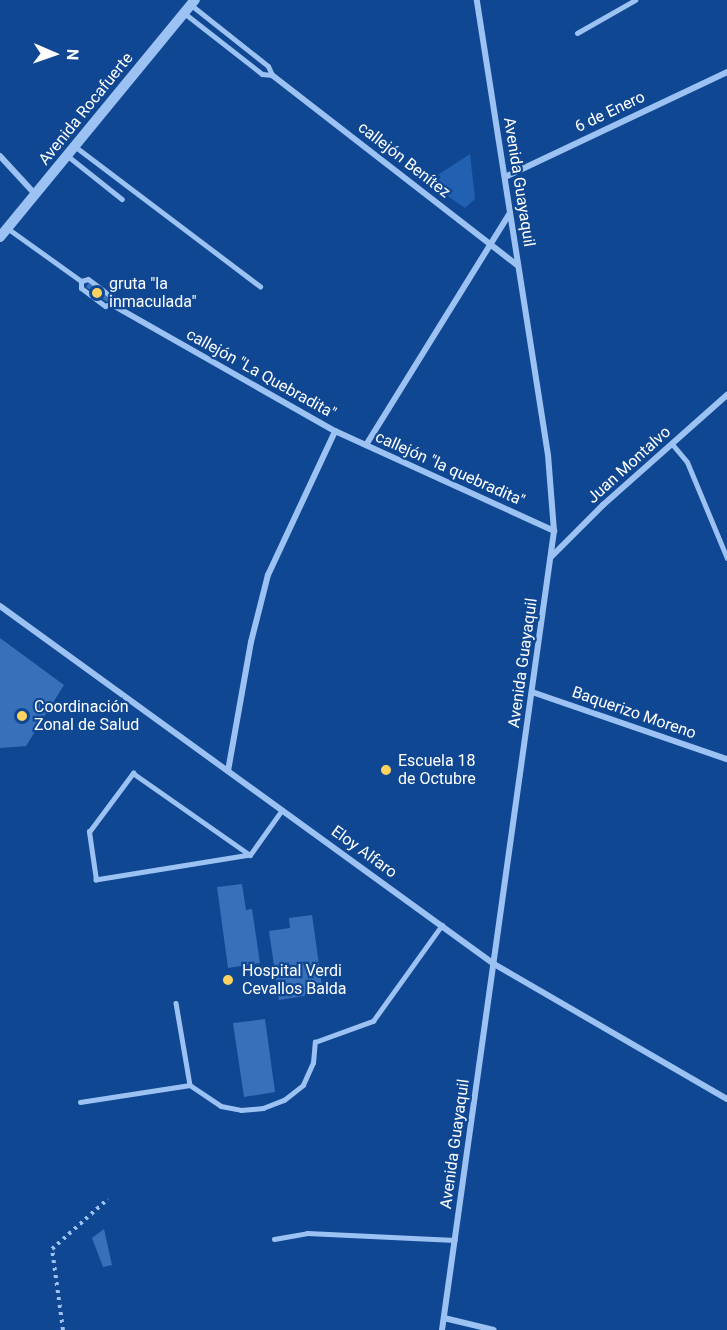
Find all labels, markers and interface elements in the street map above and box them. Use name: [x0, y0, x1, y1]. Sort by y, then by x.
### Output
north arrow: [24, 24, 84, 84]
street label: Avenida Rocafuerte: [35, 49, 137, 169]
text: N: [63, 49, 82, 61]
street label: 6 de Enero: [572, 87, 648, 137]
street label: Avenida Guayaquil: [499, 116, 539, 248]
street label: callejón Benítez: [354, 118, 454, 202]
place label: gruta "la inmaculada": [109, 274, 197, 312]
marker: gruta "la inmaculada": [90, 286, 104, 300]
street label: callejón "La Quebradita": [183, 325, 339, 423]
street label: Juan Montalvo: [583, 423, 675, 507]
street label: callejón "la quebradita": [372, 427, 528, 511]
street label: Avenida Guayaquil: [504, 597, 542, 729]
street label: Baquerizo Moreno: [569, 683, 699, 743]
place label: Coordinación Zonal de Salud: [34, 697, 139, 735]
marker: Coordinación Zonal de Salud: [15, 709, 29, 723]
place label: Escuela 18 de Octubre: [398, 751, 476, 789]
marker: Escuela 18 de Octubre: [379, 763, 393, 777]
street label: Eloy Alfaro: [327, 822, 401, 882]
place label: Hospital Verdi Cevallos Balda: [242, 961, 347, 999]
marker: Hospital Verdi Cevallos Balda: [219, 971, 237, 989]
street label: Avenida Guayaquil: [436, 1078, 474, 1210]

